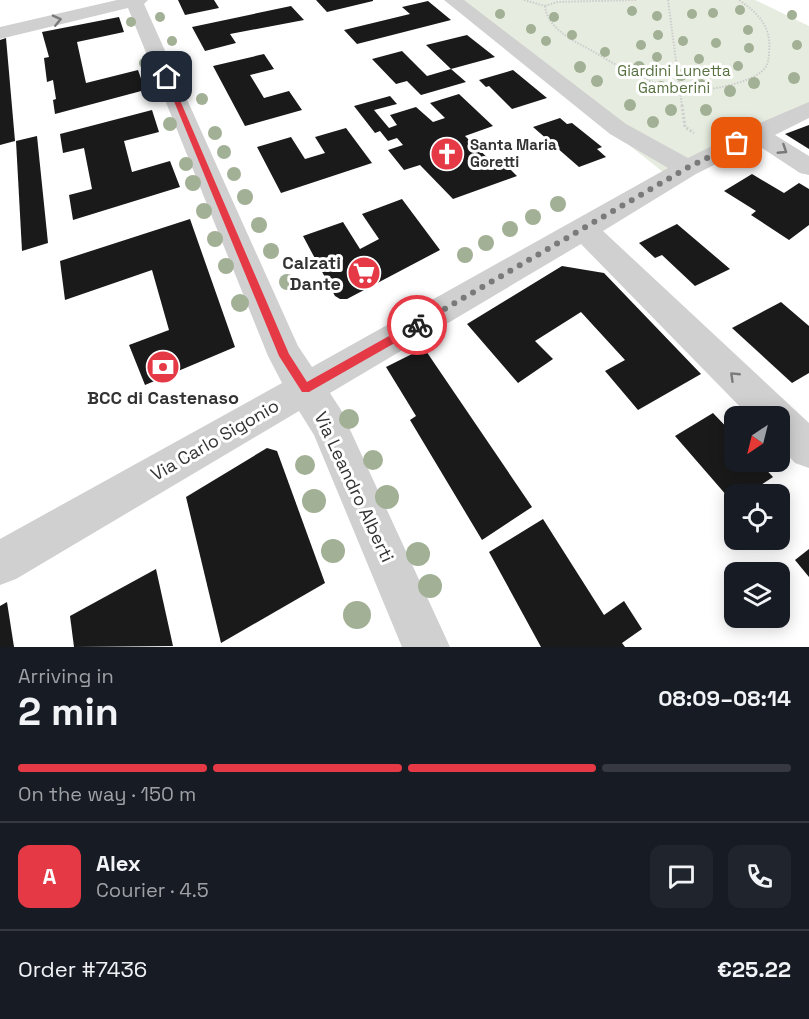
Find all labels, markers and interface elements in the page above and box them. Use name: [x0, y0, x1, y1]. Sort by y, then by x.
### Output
one-way arrow: [52, 14, 62, 27]
pin: [141, 51, 192, 102]
icon: home: [150, 60, 183, 93]
park label: Giardini Lunetta Gamberini: [617, 61, 731, 97]
pin: [711, 117, 762, 168]
icon: bag: [720, 126, 753, 159]
place label: Santa Maria Goretti: [470, 135, 557, 171]
church icon: Santa Maria Goretti: [429, 136, 465, 172]
one-way arrow: [776, 143, 787, 154]
place label: Calzati Dante: [282, 251, 341, 295]
supermarket icon: Calzati Dante: [346, 255, 382, 291]
courier: [387, 295, 447, 355]
icon: bike: [401, 309, 434, 342]
bank icon: BCC di Castenaso: [145, 349, 181, 385]
one-way arrow: [731, 372, 741, 383]
place label: BCC di Castenaso: [87, 386, 239, 409]
street label: Via Carlo Sigonio: [147, 394, 283, 486]
north arrow: [724, 406, 790, 472]
map controls: [724, 406, 790, 628]
street label: Via Leandro Alberti: [310, 408, 399, 566]
button: locate: [724, 484, 790, 550]
button: layers: [724, 562, 790, 628]
text: Arriving in: [18, 663, 114, 689]
text: 08:09–08:14: [658, 684, 791, 712]
text: 2 min: [18, 687, 119, 736]
text: On the way · 150 m: [18, 781, 196, 807]
button: chat: [650, 845, 713, 908]
button: phone: [728, 845, 791, 908]
text: Alex: [96, 849, 141, 877]
text: A: [43, 862, 56, 890]
text: Courier · 4.5: [96, 877, 209, 903]
text: Order #7436: [18, 955, 147, 983]
text: €25.22: [717, 955, 791, 983]

